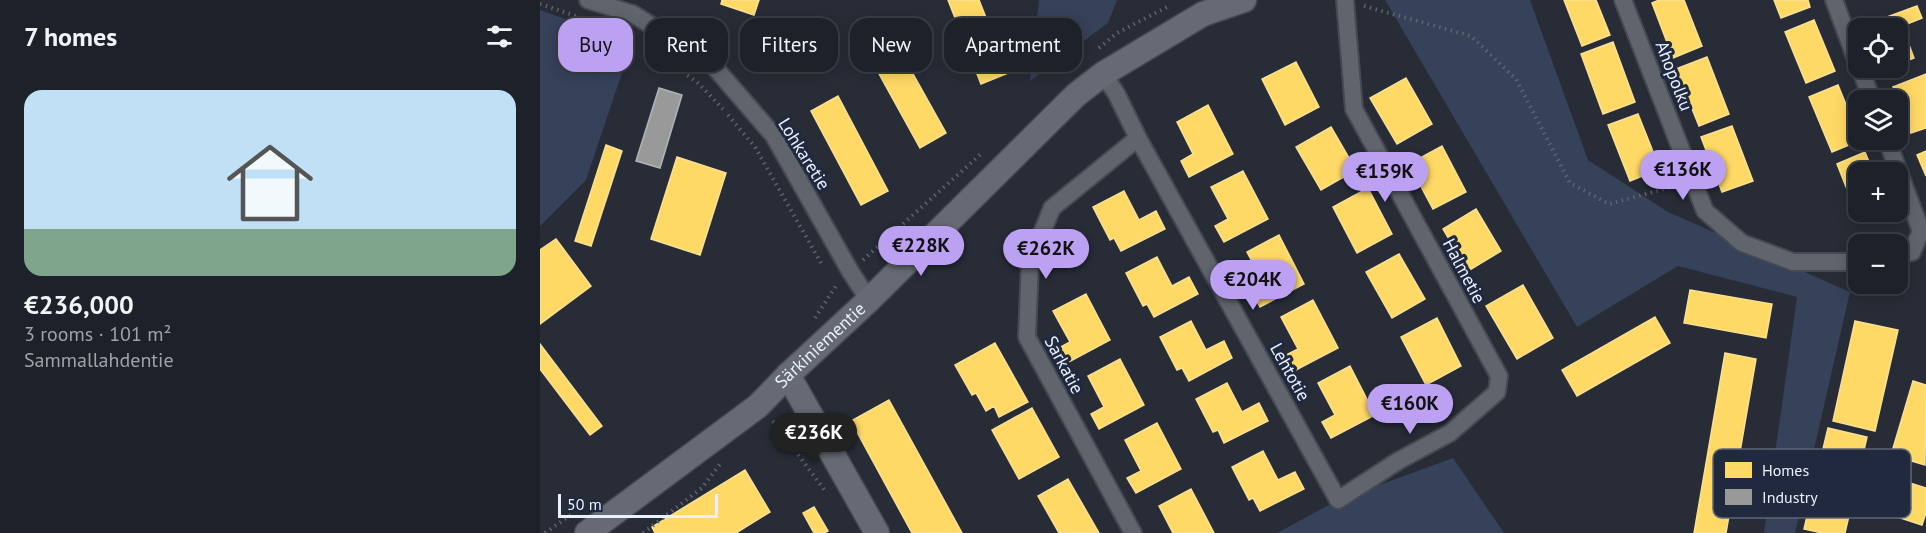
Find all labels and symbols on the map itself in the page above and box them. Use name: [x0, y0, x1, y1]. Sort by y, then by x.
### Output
street label: Ahopolku: [1651, 38, 1698, 114]
street label: Lohkaretie: [773, 113, 836, 194]
pin: €136K: [1641, 150, 1725, 201]
pin: €159K: [1343, 152, 1427, 203]
pin: €228K: [879, 226, 963, 277]
pin: €262K: [1004, 229, 1088, 280]
street label: Halmetie: [1438, 234, 1491, 307]
pin: €204K: [1211, 260, 1295, 311]
street label: Särkiniementie: [770, 297, 870, 393]
street label: Sarkatie: [1040, 332, 1089, 398]
street label: Lehtotie: [1265, 339, 1316, 405]
pin: €160K: [1368, 384, 1452, 435]
pin: €236K: [772, 413, 856, 464]
legend: [1713, 449, 1911, 518]
text: Homes: [1762, 460, 1809, 480]
text: Industry: [1762, 487, 1818, 507]
scale bar: [558, 491, 718, 518]

